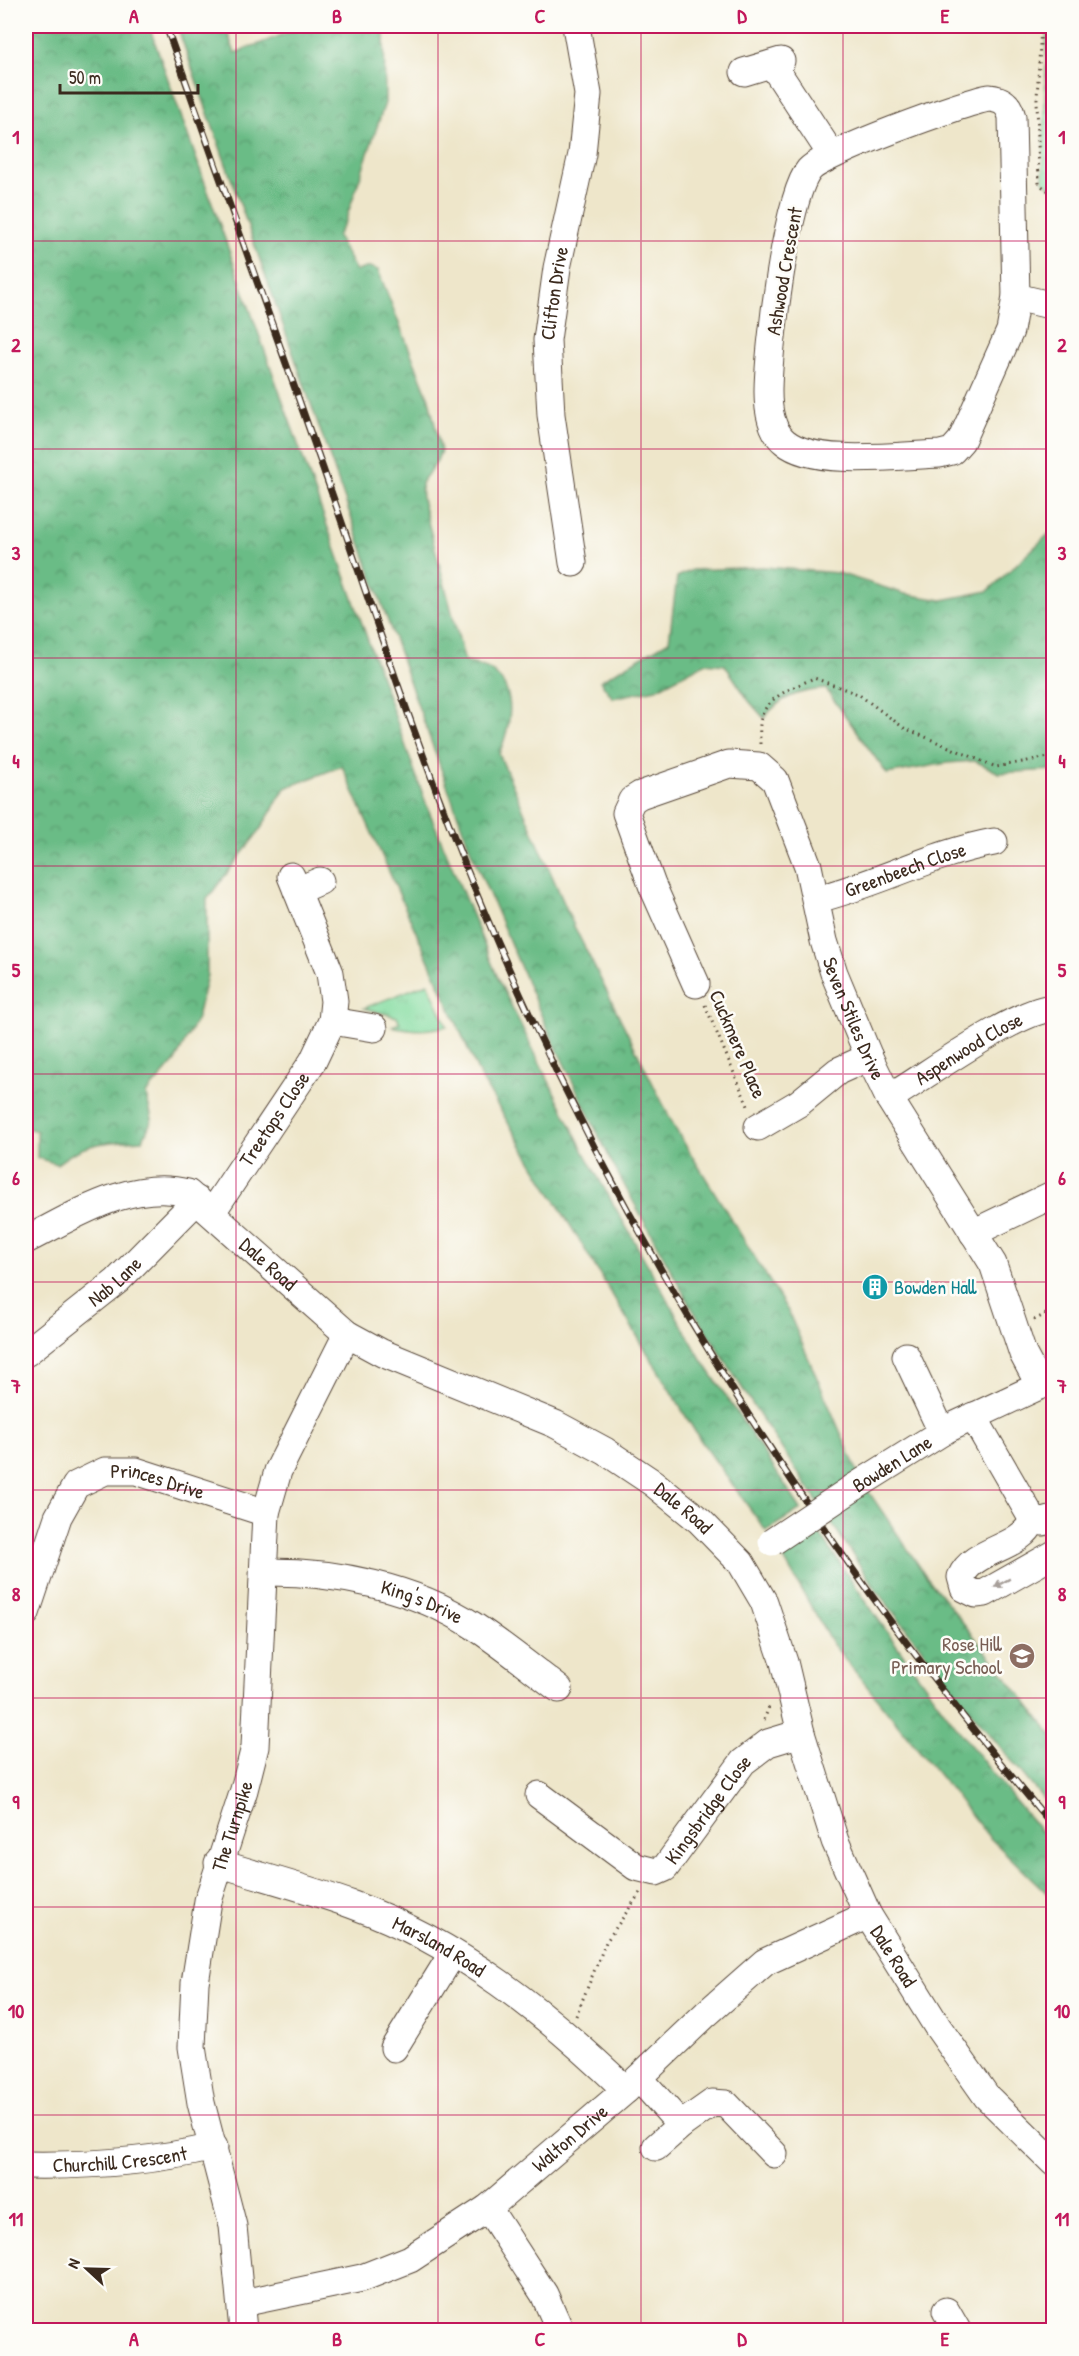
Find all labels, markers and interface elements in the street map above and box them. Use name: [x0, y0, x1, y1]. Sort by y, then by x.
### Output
text: A: [129, 2, 139, 29]
text: B: [332, 2, 342, 29]
text: C: [535, 2, 546, 29]
text: D: [737, 2, 747, 29]
text: E: [941, 2, 950, 29]
scale bar: [60, 57, 198, 95]
text: 50 m: [69, 65, 101, 90]
text: 1: [12, 123, 20, 150]
text: 1: [1058, 123, 1066, 150]
street label: Ashwood Crescent: [759, 204, 808, 337]
street label: Clifton Drive: [533, 244, 574, 342]
text: 2: [11, 331, 21, 358]
text: 2: [1057, 331, 1067, 358]
text: 3: [12, 539, 21, 566]
text: 3: [1058, 539, 1067, 566]
text: 4: [12, 747, 20, 774]
text: 4: [1058, 747, 1066, 774]
street label: Greenbeech Close: [841, 835, 969, 903]
street label: Seven Stiles Drive: [817, 954, 892, 1084]
text: 5: [12, 956, 21, 983]
text: 5: [1058, 956, 1067, 983]
street label: Cuckmere Place: [703, 985, 773, 1102]
street label: Aspenwood Close: [910, 1005, 1027, 1091]
street label: Treetops Close: [232, 1066, 315, 1171]
text: 6: [12, 1164, 20, 1191]
text: 6: [1058, 1164, 1066, 1191]
street label: Dale Road: [234, 1231, 303, 1297]
street label: Nab Lane: [82, 1250, 147, 1312]
building icon: Bowden Hall: [860, 1272, 890, 1302]
place label: Bowden Hall: [894, 1273, 977, 1300]
text: 7: [10, 1372, 21, 1399]
text: 7: [1056, 1372, 1067, 1399]
street label: Bowden Lane: [847, 1428, 937, 1498]
street label: Princes Drive: [111, 1457, 208, 1505]
street label: Dale Road: [649, 1475, 719, 1539]
street label: King's Drive: [378, 1573, 468, 1630]
one-way arrow: [994, 1578, 1011, 1588]
text: 8: [12, 1580, 21, 1607]
text: 8: [1058, 1580, 1067, 1607]
place label: Rose Hill Primary School: [891, 1630, 1003, 1680]
school or university icon: Rose Hill Primary School: [1007, 1641, 1037, 1671]
street label: Kingsbridge Close: [658, 1747, 756, 1870]
street label: The Turnpike: [204, 1778, 259, 1875]
text: 9: [12, 1788, 20, 1815]
text: 9: [1058, 1788, 1066, 1815]
street label: Marsland Road: [389, 1909, 491, 1983]
street label: Dale Road: [865, 1920, 924, 1992]
text: 10: [8, 1997, 24, 2024]
text: 10: [1054, 1997, 1070, 2024]
street label: Walton Drive: [526, 2098, 613, 2178]
street label: Churchill Crescent: [52, 2139, 190, 2178]
text: 11: [9, 2205, 23, 2232]
text: 11: [1055, 2205, 1069, 2232]
north arrow: [57, 2239, 117, 2299]
text: N: [61, 2255, 85, 2271]
text: A: [129, 2325, 139, 2352]
text: B: [332, 2325, 342, 2352]
text: C: [535, 2325, 546, 2352]
text: D: [737, 2325, 747, 2352]
text: E: [941, 2325, 950, 2352]

